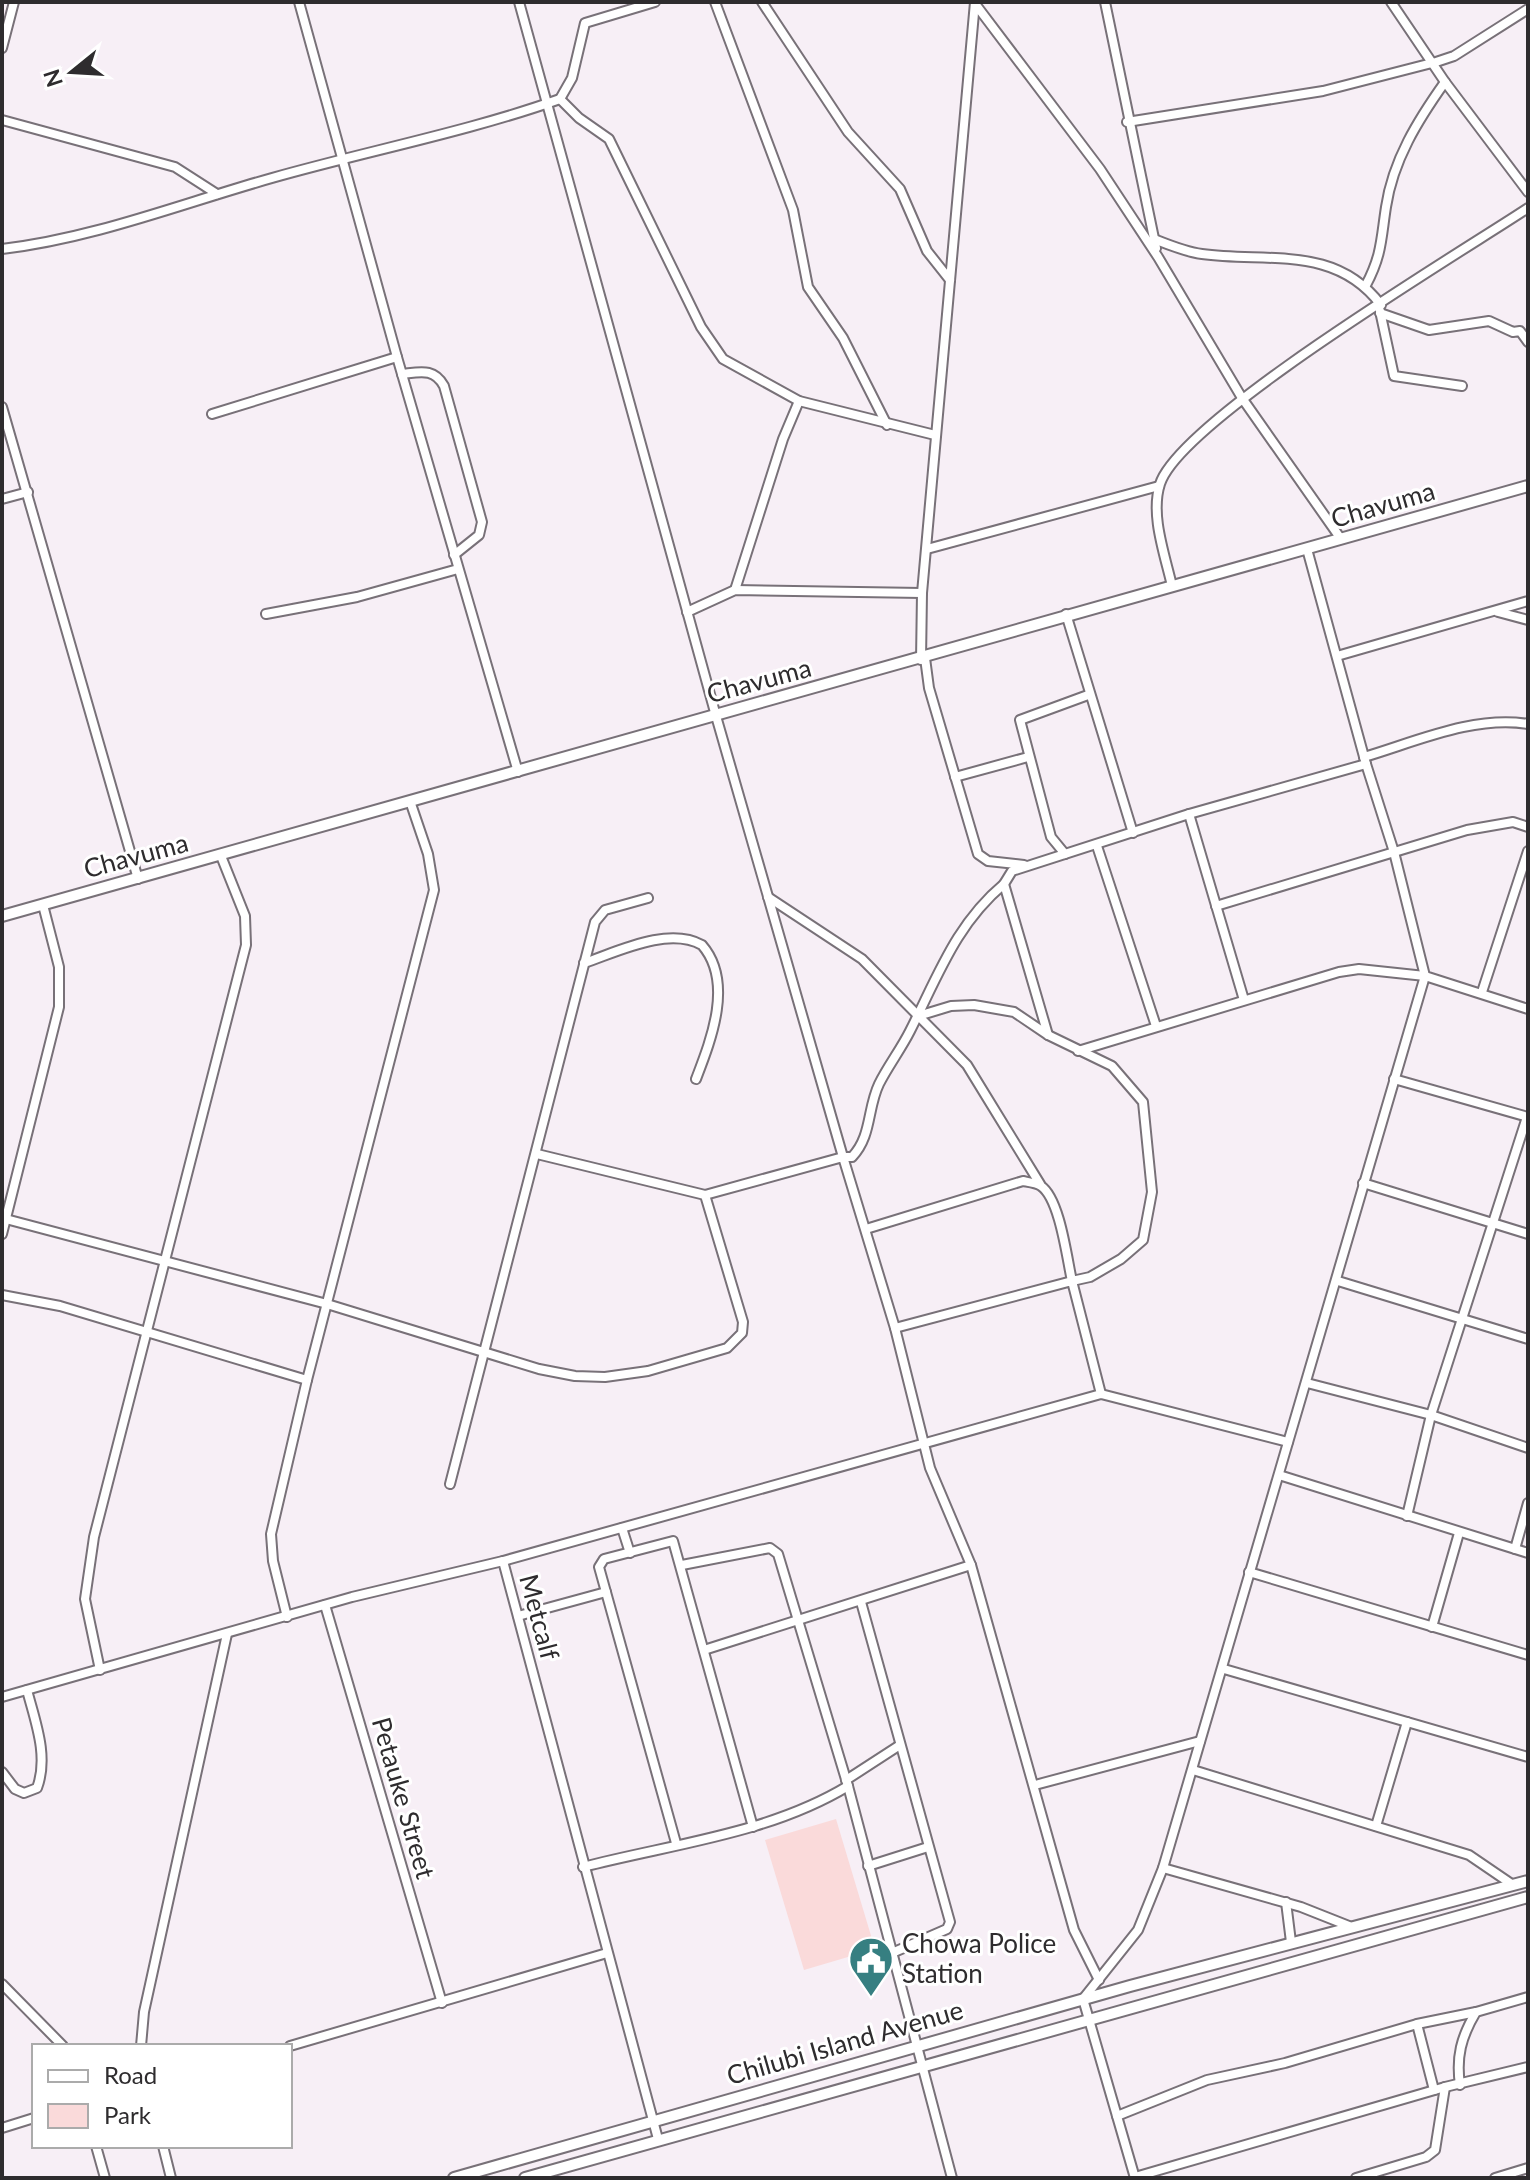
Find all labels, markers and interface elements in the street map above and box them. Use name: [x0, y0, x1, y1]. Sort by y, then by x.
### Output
north arrow: [32, 32, 112, 112]
text: N: [37, 66, 68, 91]
street label: Chavuma: [1327, 474, 1438, 534]
street label: Chavuma: [703, 651, 814, 709]
street label: Chavuma: [80, 826, 191, 884]
street label: Metcalf: [513, 1570, 567, 1663]
street label: Petauke Street: [366, 1713, 442, 1883]
place label: Chowa Police Station: [902, 1927, 1056, 1989]
public building icon: Chowa Police Station: [847, 1935, 895, 1998]
street label: Chilubi Island Avenue: [723, 1993, 967, 2091]
legend: [32, 2044, 292, 2148]
text: Road: [104, 2060, 157, 2089]
text: Park: [104, 2100, 152, 2129]

